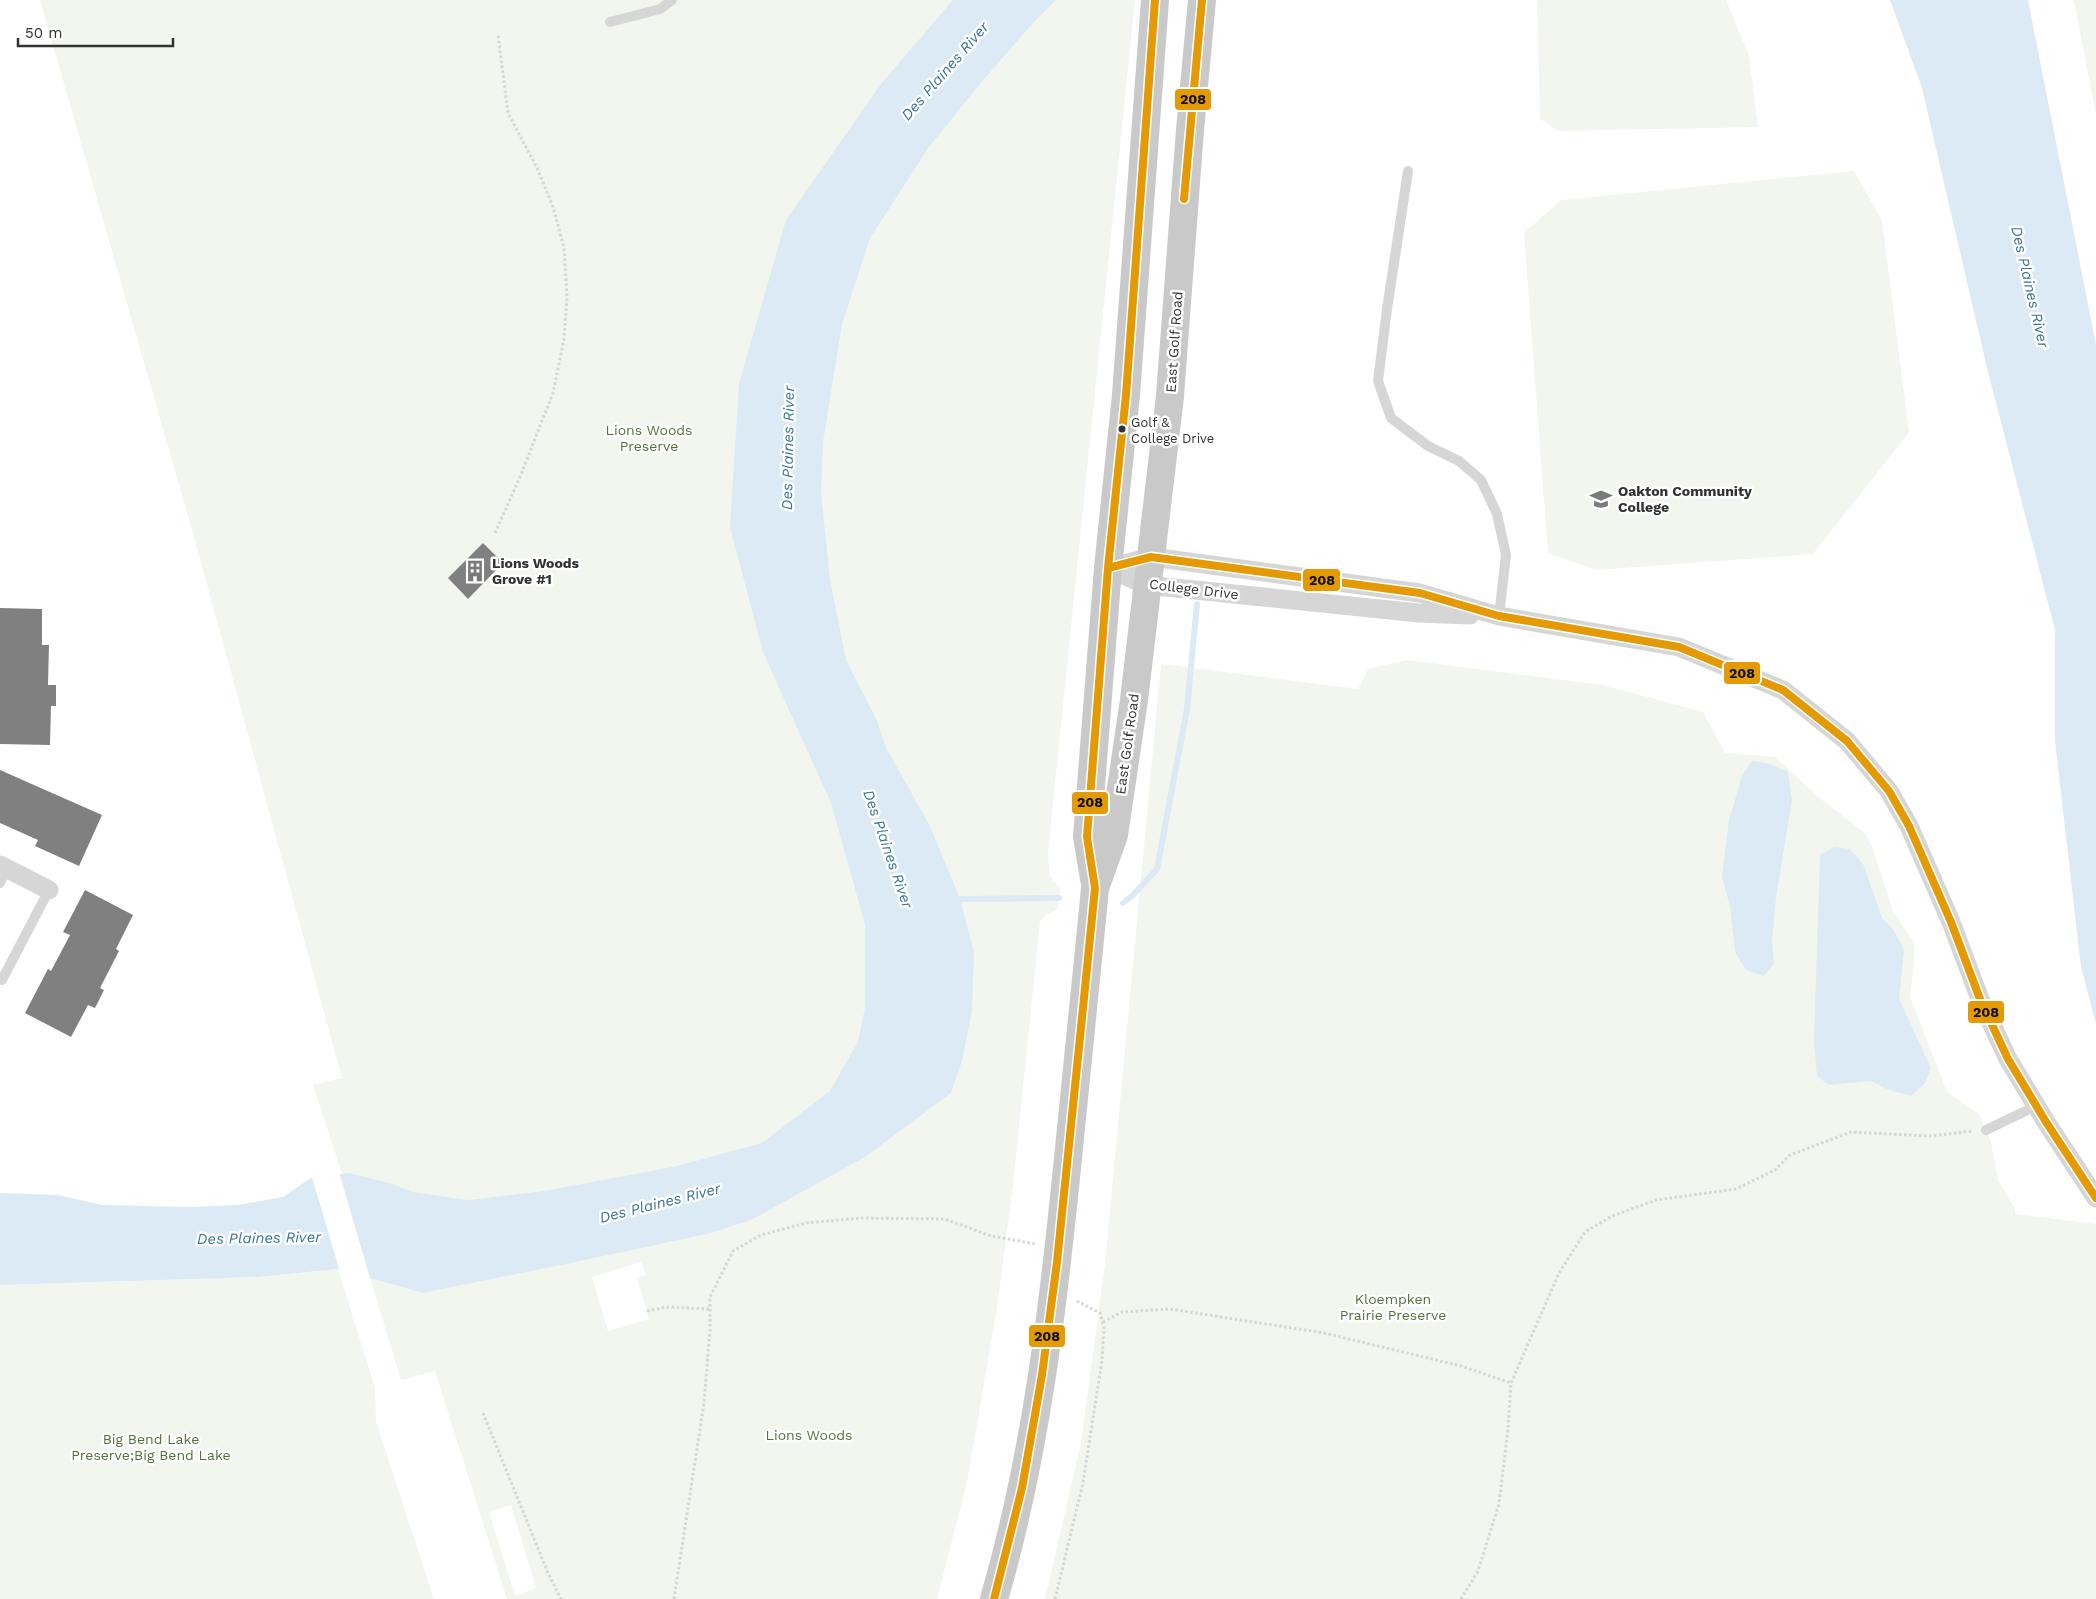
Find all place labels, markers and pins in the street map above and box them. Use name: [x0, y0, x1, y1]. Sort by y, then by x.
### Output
place label: Golf & College Drive: [1131, 415, 1214, 446]
marker: Golf & College Drive: [1117, 424, 1127, 434]
place label: Oakton Community College: [1618, 483, 1752, 515]
school or university icon: Oakton Community College: [1588, 486, 1614, 512]
place label: Lions Woods Grove #1: [492, 555, 580, 587]
building icon: Lions Woods Grove #1: [462, 558, 488, 584]

